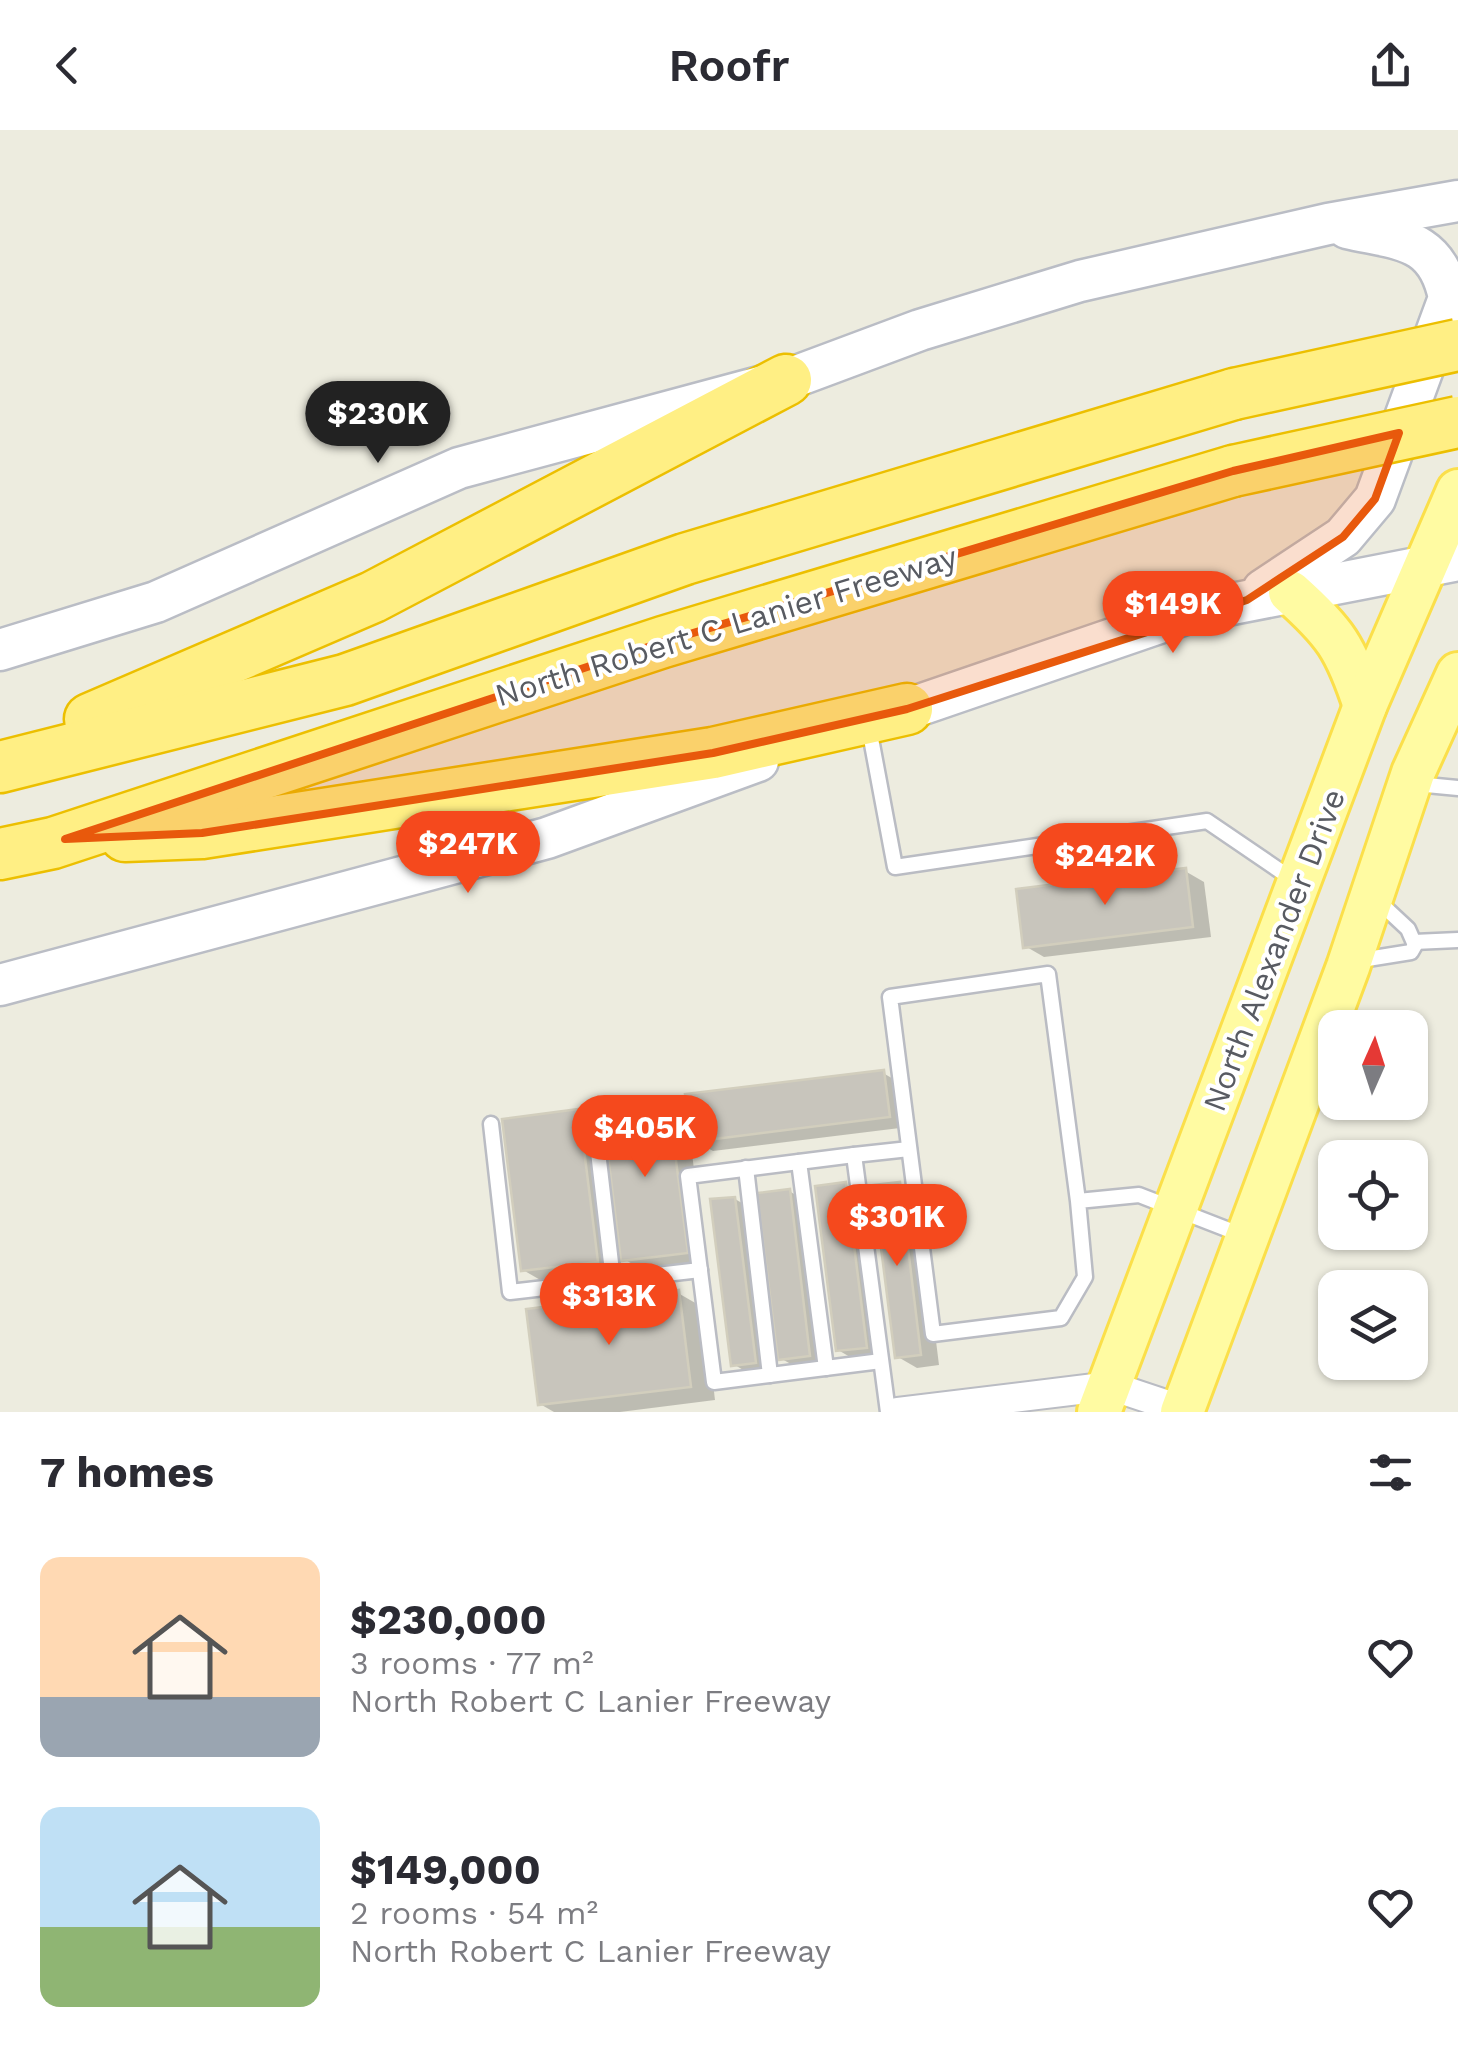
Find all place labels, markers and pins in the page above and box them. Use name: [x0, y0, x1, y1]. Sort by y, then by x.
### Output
pin: $230K: [308, 381, 448, 466]
pin: $149K: [1103, 571, 1243, 656]
pin: $247K: [398, 811, 538, 896]
pin: $242K: [1035, 823, 1175, 908]
pin: $405K: [575, 1095, 715, 1180]
pin: $301K: [827, 1184, 967, 1269]
pin: $313K: [539, 1263, 679, 1348]

